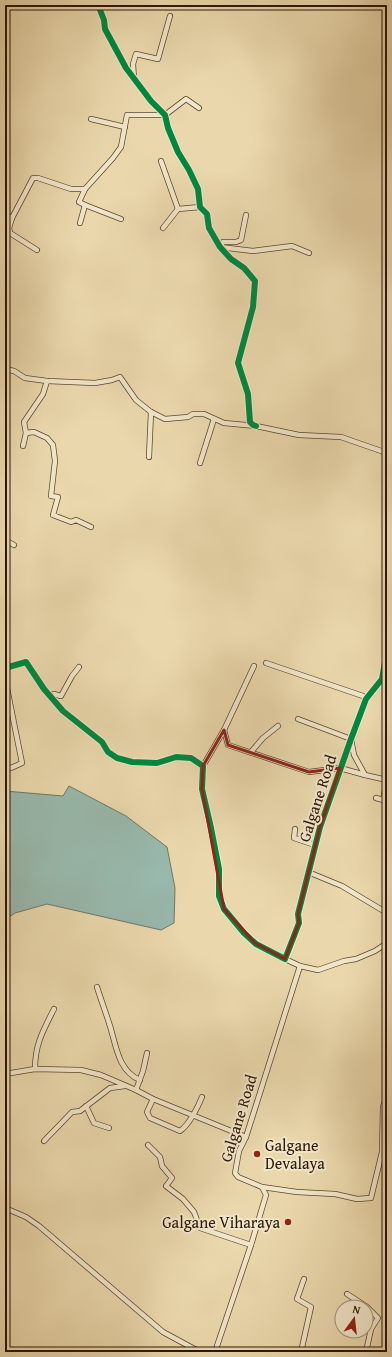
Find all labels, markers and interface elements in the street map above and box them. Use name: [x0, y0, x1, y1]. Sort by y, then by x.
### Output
street label: Galgane Road: [292, 751, 343, 845]
street label: Galgane Road: [213, 1071, 263, 1165]
place label: Galgane Devalaya: [265, 1133, 325, 1175]
marker: Galgane Devalaya: [252, 1149, 262, 1159]
place label: Galgane Viharaya: [162, 1210, 280, 1234]
marker: Galgane Viharaya: [283, 1217, 293, 1227]
north arrow: [334, 1299, 374, 1339]
text: N: [351, 1301, 363, 1318]

